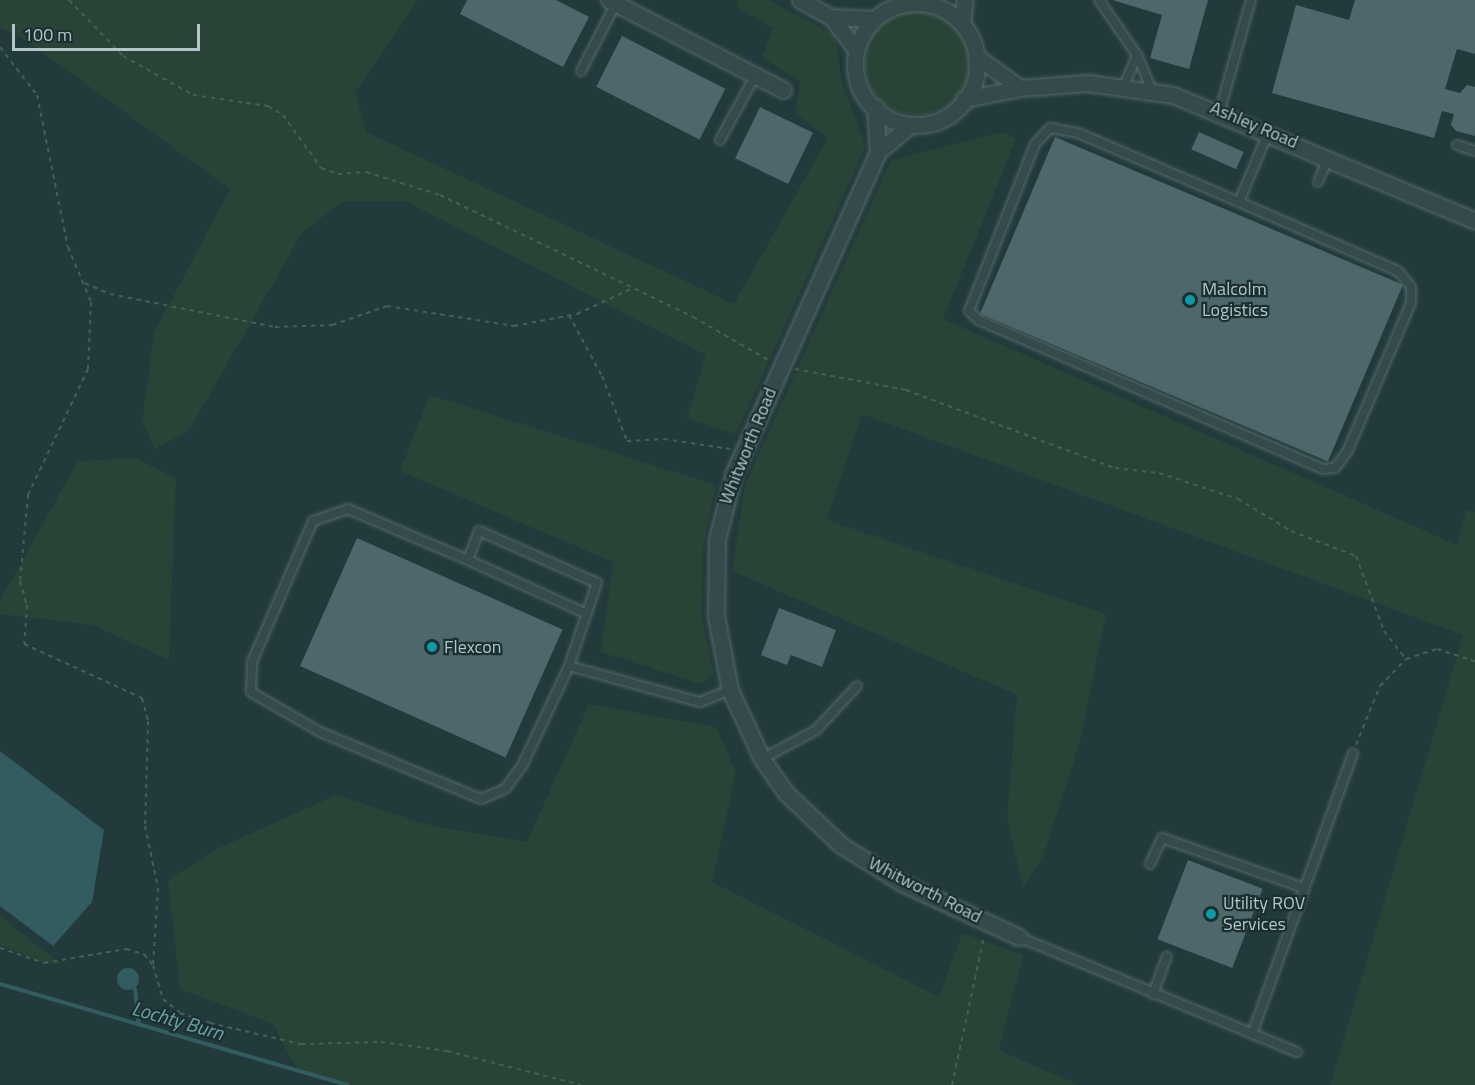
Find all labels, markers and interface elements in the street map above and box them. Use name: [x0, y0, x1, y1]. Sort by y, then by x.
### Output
scale bar: [15, 12, 202, 50]
text: 100 m: [23, 21, 72, 48]
street label: Ashley Road: [1207, 97, 1301, 153]
place label: Malcolm Logistics: [1202, 279, 1268, 322]
marker: Malcolm Logistics: [1183, 293, 1197, 307]
street label: Whitworth Road: [715, 384, 781, 508]
place label: Flexcon: [444, 636, 501, 658]
marker: Flexcon: [425, 640, 439, 654]
street label: Whitworth Road: [865, 852, 985, 928]
place label: Utility ROV Services: [1223, 893, 1305, 936]
marker: Utility ROV Services: [1204, 907, 1218, 921]
water label: Lochty Burn: [130, 996, 226, 1044]

